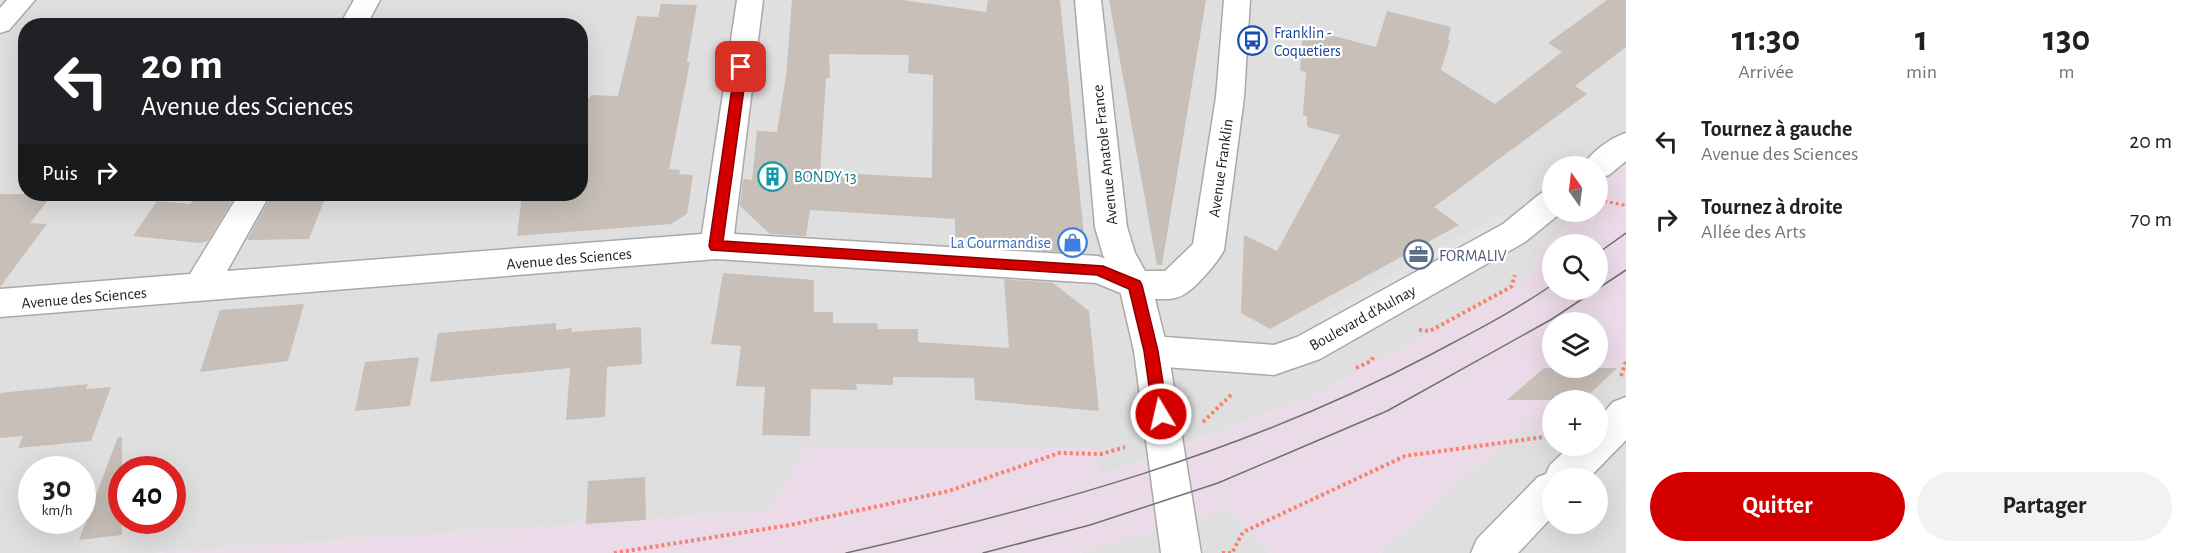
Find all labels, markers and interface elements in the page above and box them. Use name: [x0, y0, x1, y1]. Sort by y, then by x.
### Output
text: 11:30: [1732, 21, 1800, 57]
text: 1: [1915, 21, 1928, 57]
text: 130: [2043, 21, 2090, 57]
bus stop icon: Franklin - Coquetiers: [1237, 25, 1269, 57]
place label: Franklin - Coquetiers: [1274, 25, 1341, 59]
pin: [715, 41, 766, 92]
icon: left: [42, 42, 120, 120]
text: 20 m: [141, 44, 223, 86]
icon: arrive: [724, 50, 757, 83]
text: Arrivée: [1738, 62, 1794, 82]
text: min: [1906, 62, 1937, 82]
text: m: [2059, 62, 2075, 82]
street label: Avenue Anatole France: [1090, 84, 1120, 226]
text: Avenue des Sciences: [141, 93, 353, 120]
street label: Avenue Franklin: [1206, 118, 1236, 219]
text: Tournez à gauche: [1701, 118, 1852, 140]
icon: left: [1650, 125, 1683, 158]
text: 20 m: [2129, 130, 2172, 152]
text: Avenue des Sciences: [1701, 144, 1858, 164]
icon: right: [90, 156, 123, 189]
north arrow: [1542, 156, 1608, 222]
map controls: [1542, 156, 1608, 534]
building icon: BONDY 13: [757, 160, 789, 192]
text: Puis: [42, 162, 78, 184]
place label: BONDY 13: [794, 169, 857, 185]
text: Tournez à droite: [1701, 196, 1843, 218]
icon: right: [1650, 203, 1683, 236]
text: 70 m: [2130, 208, 2172, 230]
text: Allée des Arts: [1701, 222, 1806, 242]
shop icon: La Gourmandise: [1056, 226, 1088, 258]
button: search: [1542, 234, 1608, 300]
place label: La Gourmandise: [950, 235, 1051, 251]
office icon: FORMALIV: [1402, 239, 1434, 271]
street label: Avenue des Sciences: [506, 246, 633, 272]
place label: FORMALIV: [1439, 248, 1507, 264]
street label: Boulevard d'Aulnay: [1307, 282, 1419, 355]
street label: Avenue des Sciences: [21, 285, 148, 311]
button: layers: [1542, 312, 1608, 378]
position arrow: [1129, 382, 1193, 446]
button: +: [1542, 390, 1608, 456]
speed limit sign: 40: [108, 456, 186, 534]
button: −: [1542, 468, 1608, 534]
button: Quitter: [1650, 472, 1905, 541]
button: Partager: [1917, 472, 2172, 541]
text: 30: [43, 473, 71, 503]
text: km/h: [42, 503, 72, 518]

